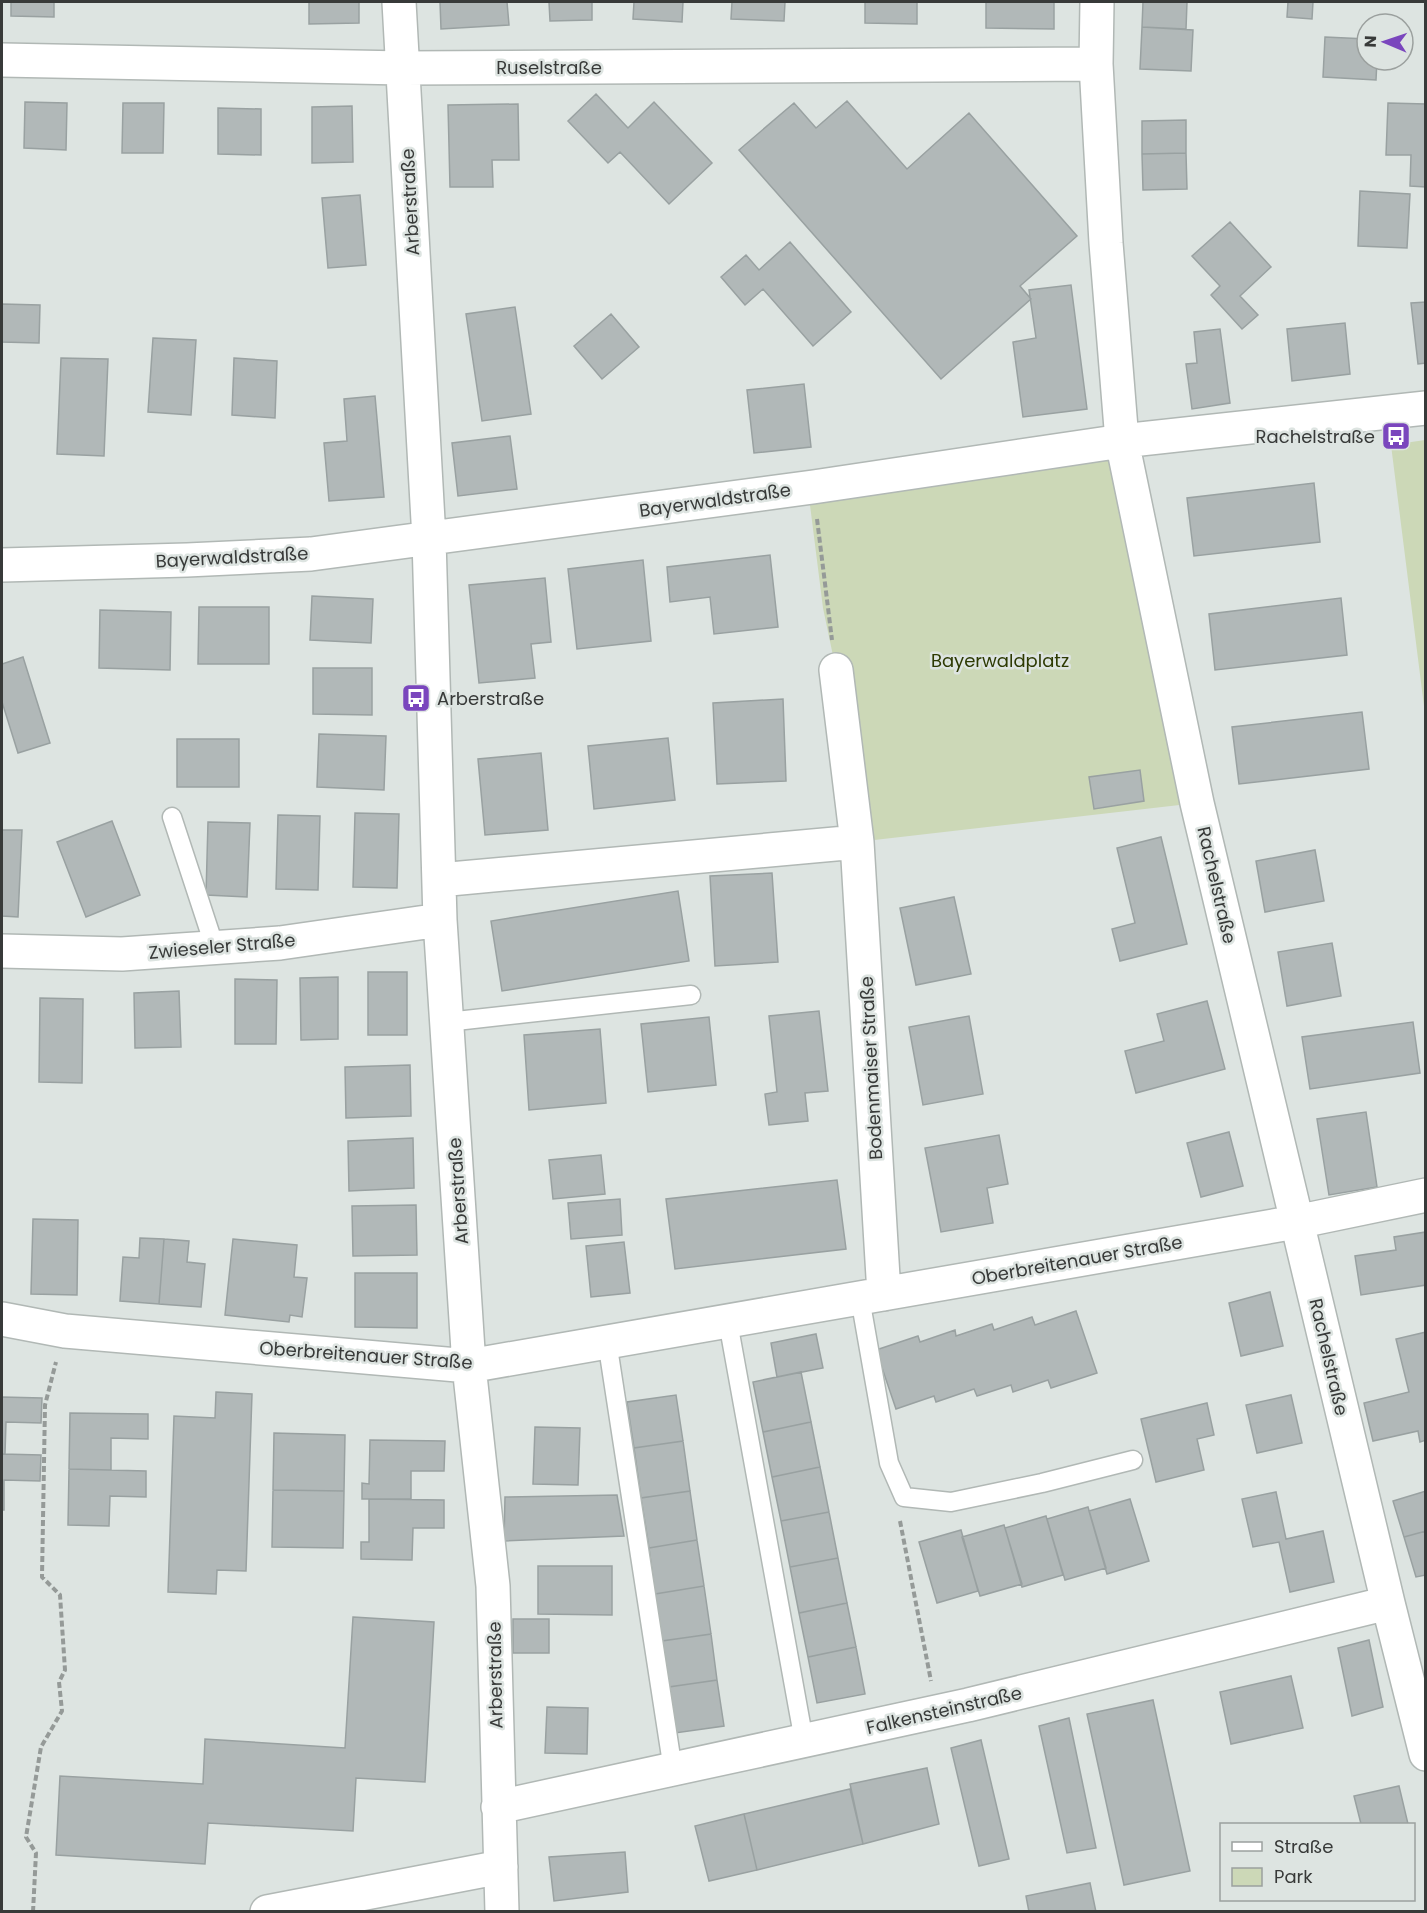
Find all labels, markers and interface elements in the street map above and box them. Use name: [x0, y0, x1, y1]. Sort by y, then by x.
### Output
north arrow: [1355, 12, 1415, 72]
text: N: [1359, 35, 1382, 48]
street label: Ruselstraße: [496, 55, 602, 80]
street label: Arberstraße: [395, 148, 425, 256]
bus stop icon: Rachelstraße: [1380, 420, 1412, 452]
place label: Rachelstraße: [1256, 424, 1375, 449]
street label: Bayerwaldstraße: [638, 477, 792, 523]
street label: Bayerwaldstraße: [155, 541, 309, 573]
park label: Bayerwaldplatz: [931, 648, 1069, 673]
bus stop icon: Arberstraße: [400, 682, 432, 714]
place label: Arberstraße: [437, 686, 544, 711]
street label: Rachelstraße: [1191, 824, 1243, 946]
street label: Zwieseler Straße: [148, 927, 296, 965]
street label: Bodenmaiser Straße: [854, 975, 888, 1161]
street label: Arberstraße: [442, 1137, 474, 1245]
street label: Oberbreitenauer Straße: [970, 1229, 1184, 1291]
street label: Rachelstraße: [1303, 1296, 1355, 1418]
street label: Oberbreitenauer Straße: [259, 1335, 473, 1375]
street label: Arberstraße: [482, 1621, 508, 1729]
street label: Falkensteinstraße: [864, 1680, 1024, 1740]
legend: [1220, 1823, 1415, 1901]
text: Straße: [1274, 1834, 1333, 1859]
text: Park: [1274, 1864, 1313, 1889]

